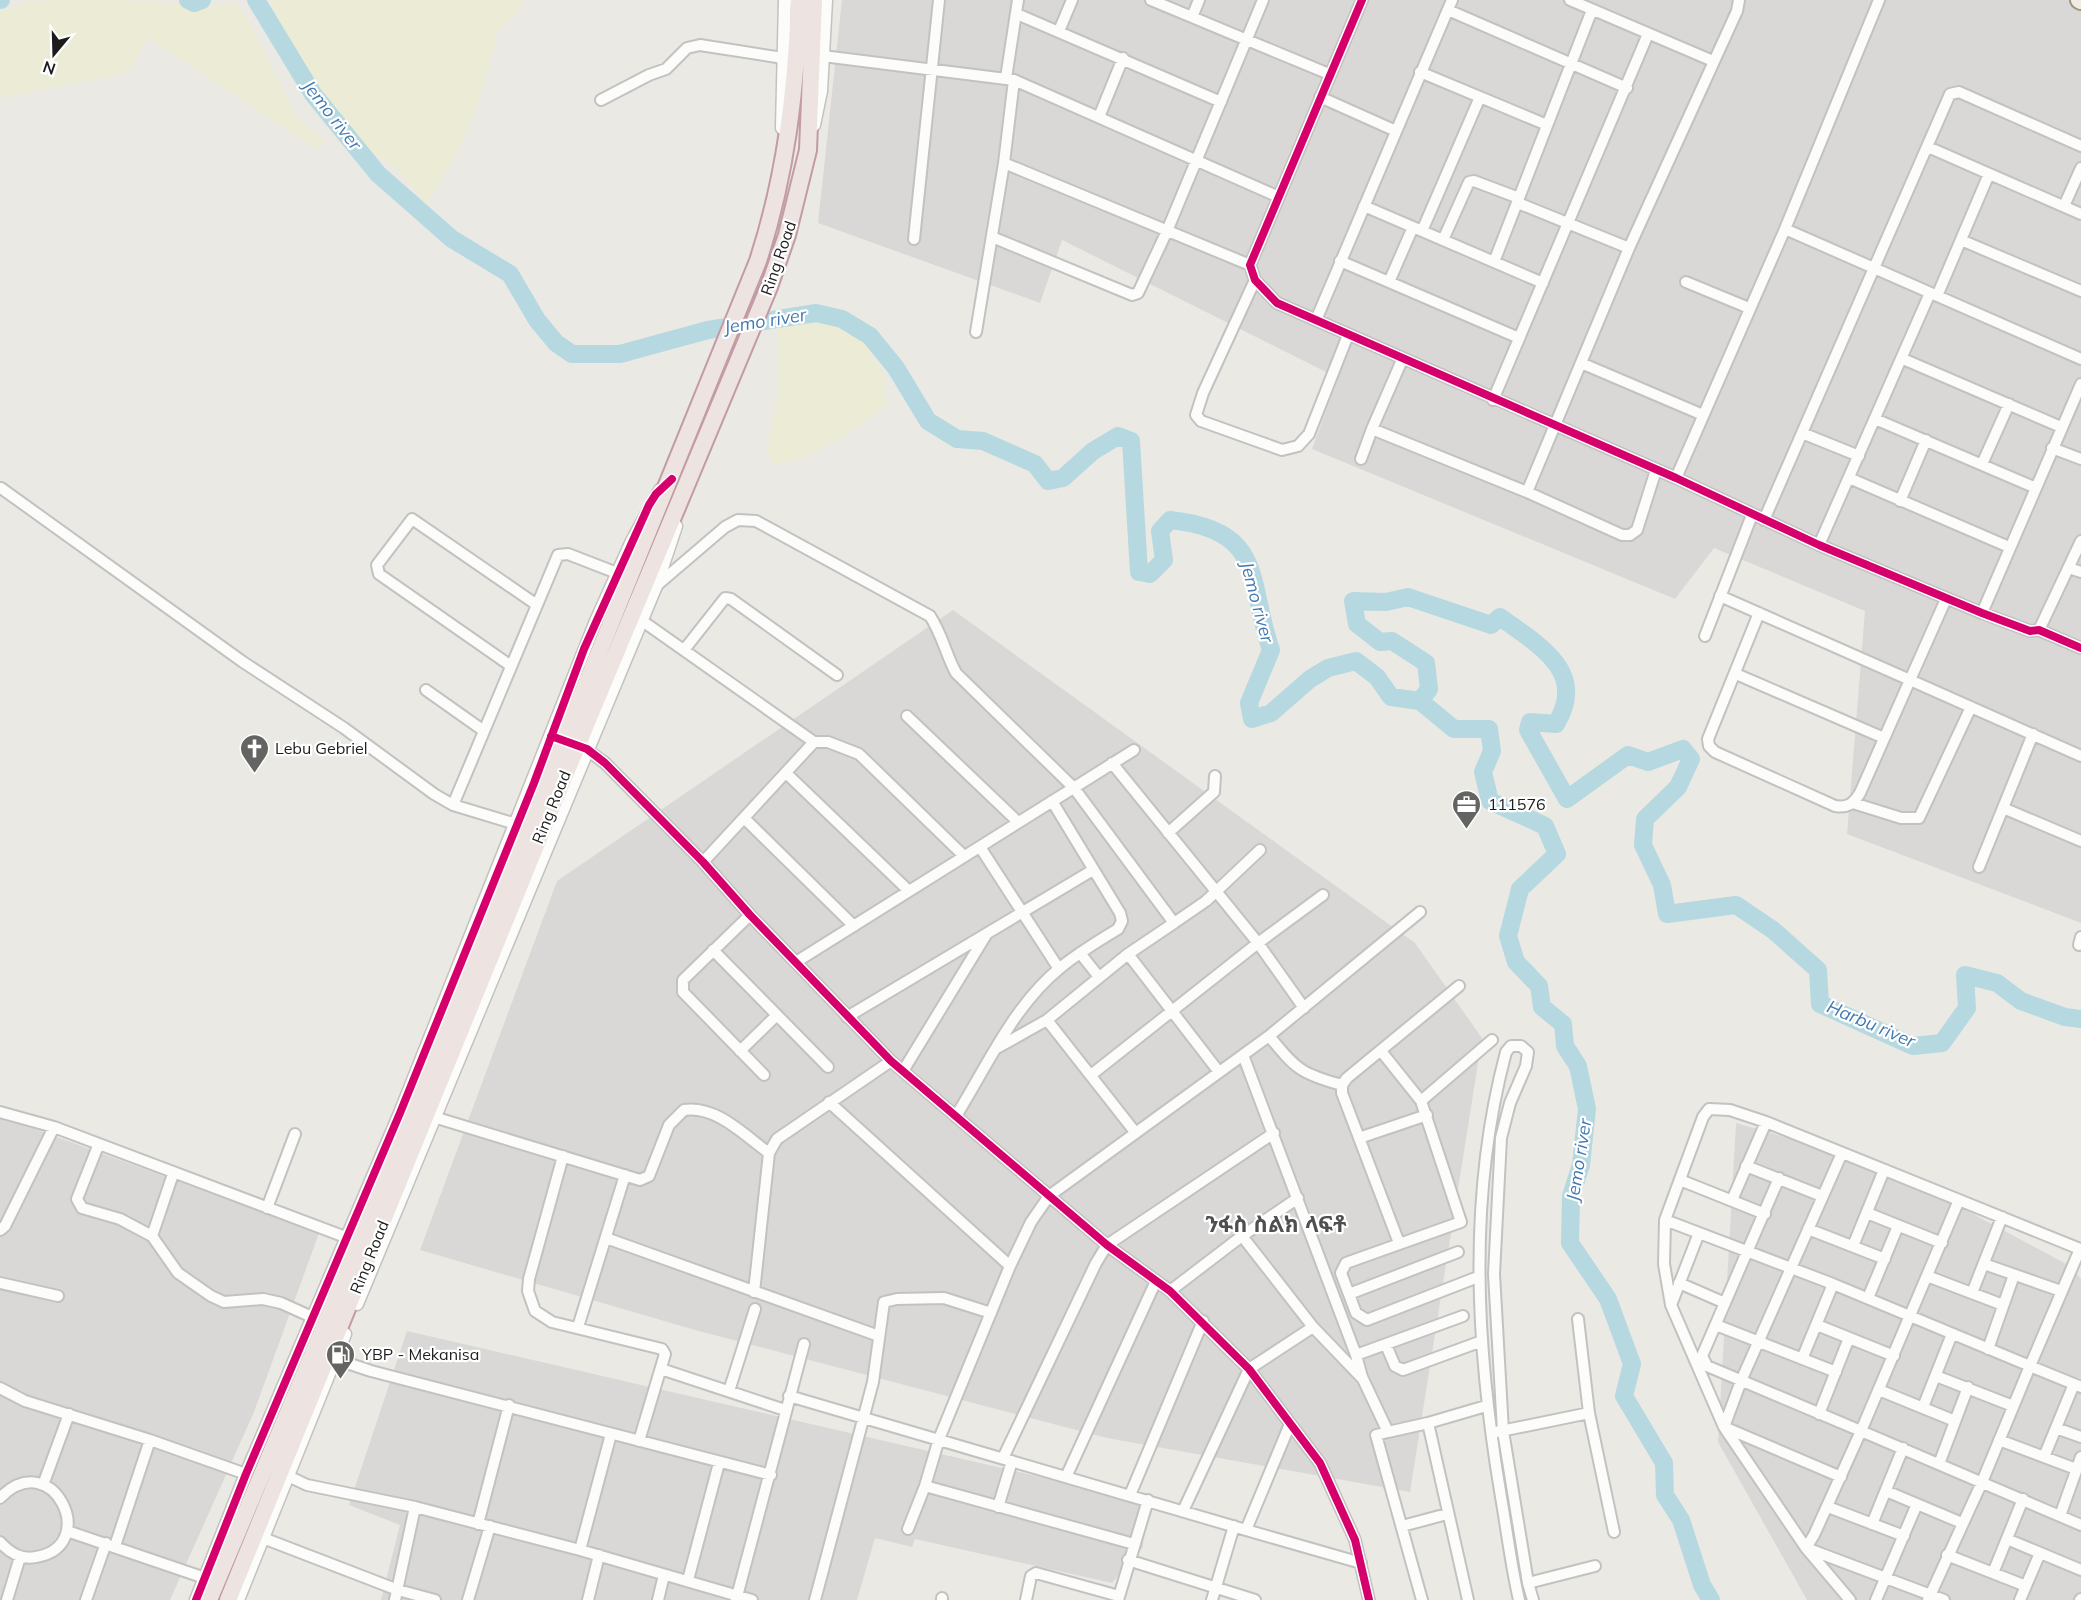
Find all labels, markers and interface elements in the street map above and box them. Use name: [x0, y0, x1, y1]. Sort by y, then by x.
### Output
north arrow: [24, 24, 84, 84]
text: N: [40, 57, 58, 80]
water label: Jemo river: [297, 73, 368, 156]
street label: Ring Road: [756, 218, 800, 298]
water label: Jemo river: [720, 302, 809, 339]
water label: Jemo river: [1235, 557, 1280, 646]
church icon: Lebu Gebriel: [238, 732, 270, 774]
place label: Lebu Gebriel: [275, 738, 367, 758]
street label: Ring Road: [527, 767, 575, 847]
office icon: 111576: [1451, 788, 1483, 830]
place label: 111576: [1488, 794, 1546, 814]
water label: Harbu river: [1824, 995, 1920, 1053]
water label: Jemo river: [1560, 1116, 1597, 1205]
district label: ንፋስ ስልክ ላፍቶ: [1206, 1210, 1347, 1238]
street label: Ring Road: [345, 1217, 393, 1297]
fuel station icon: YBP - Mekanisa: [325, 1338, 357, 1380]
place label: YBP - Mekanisa: [361, 1344, 479, 1364]

